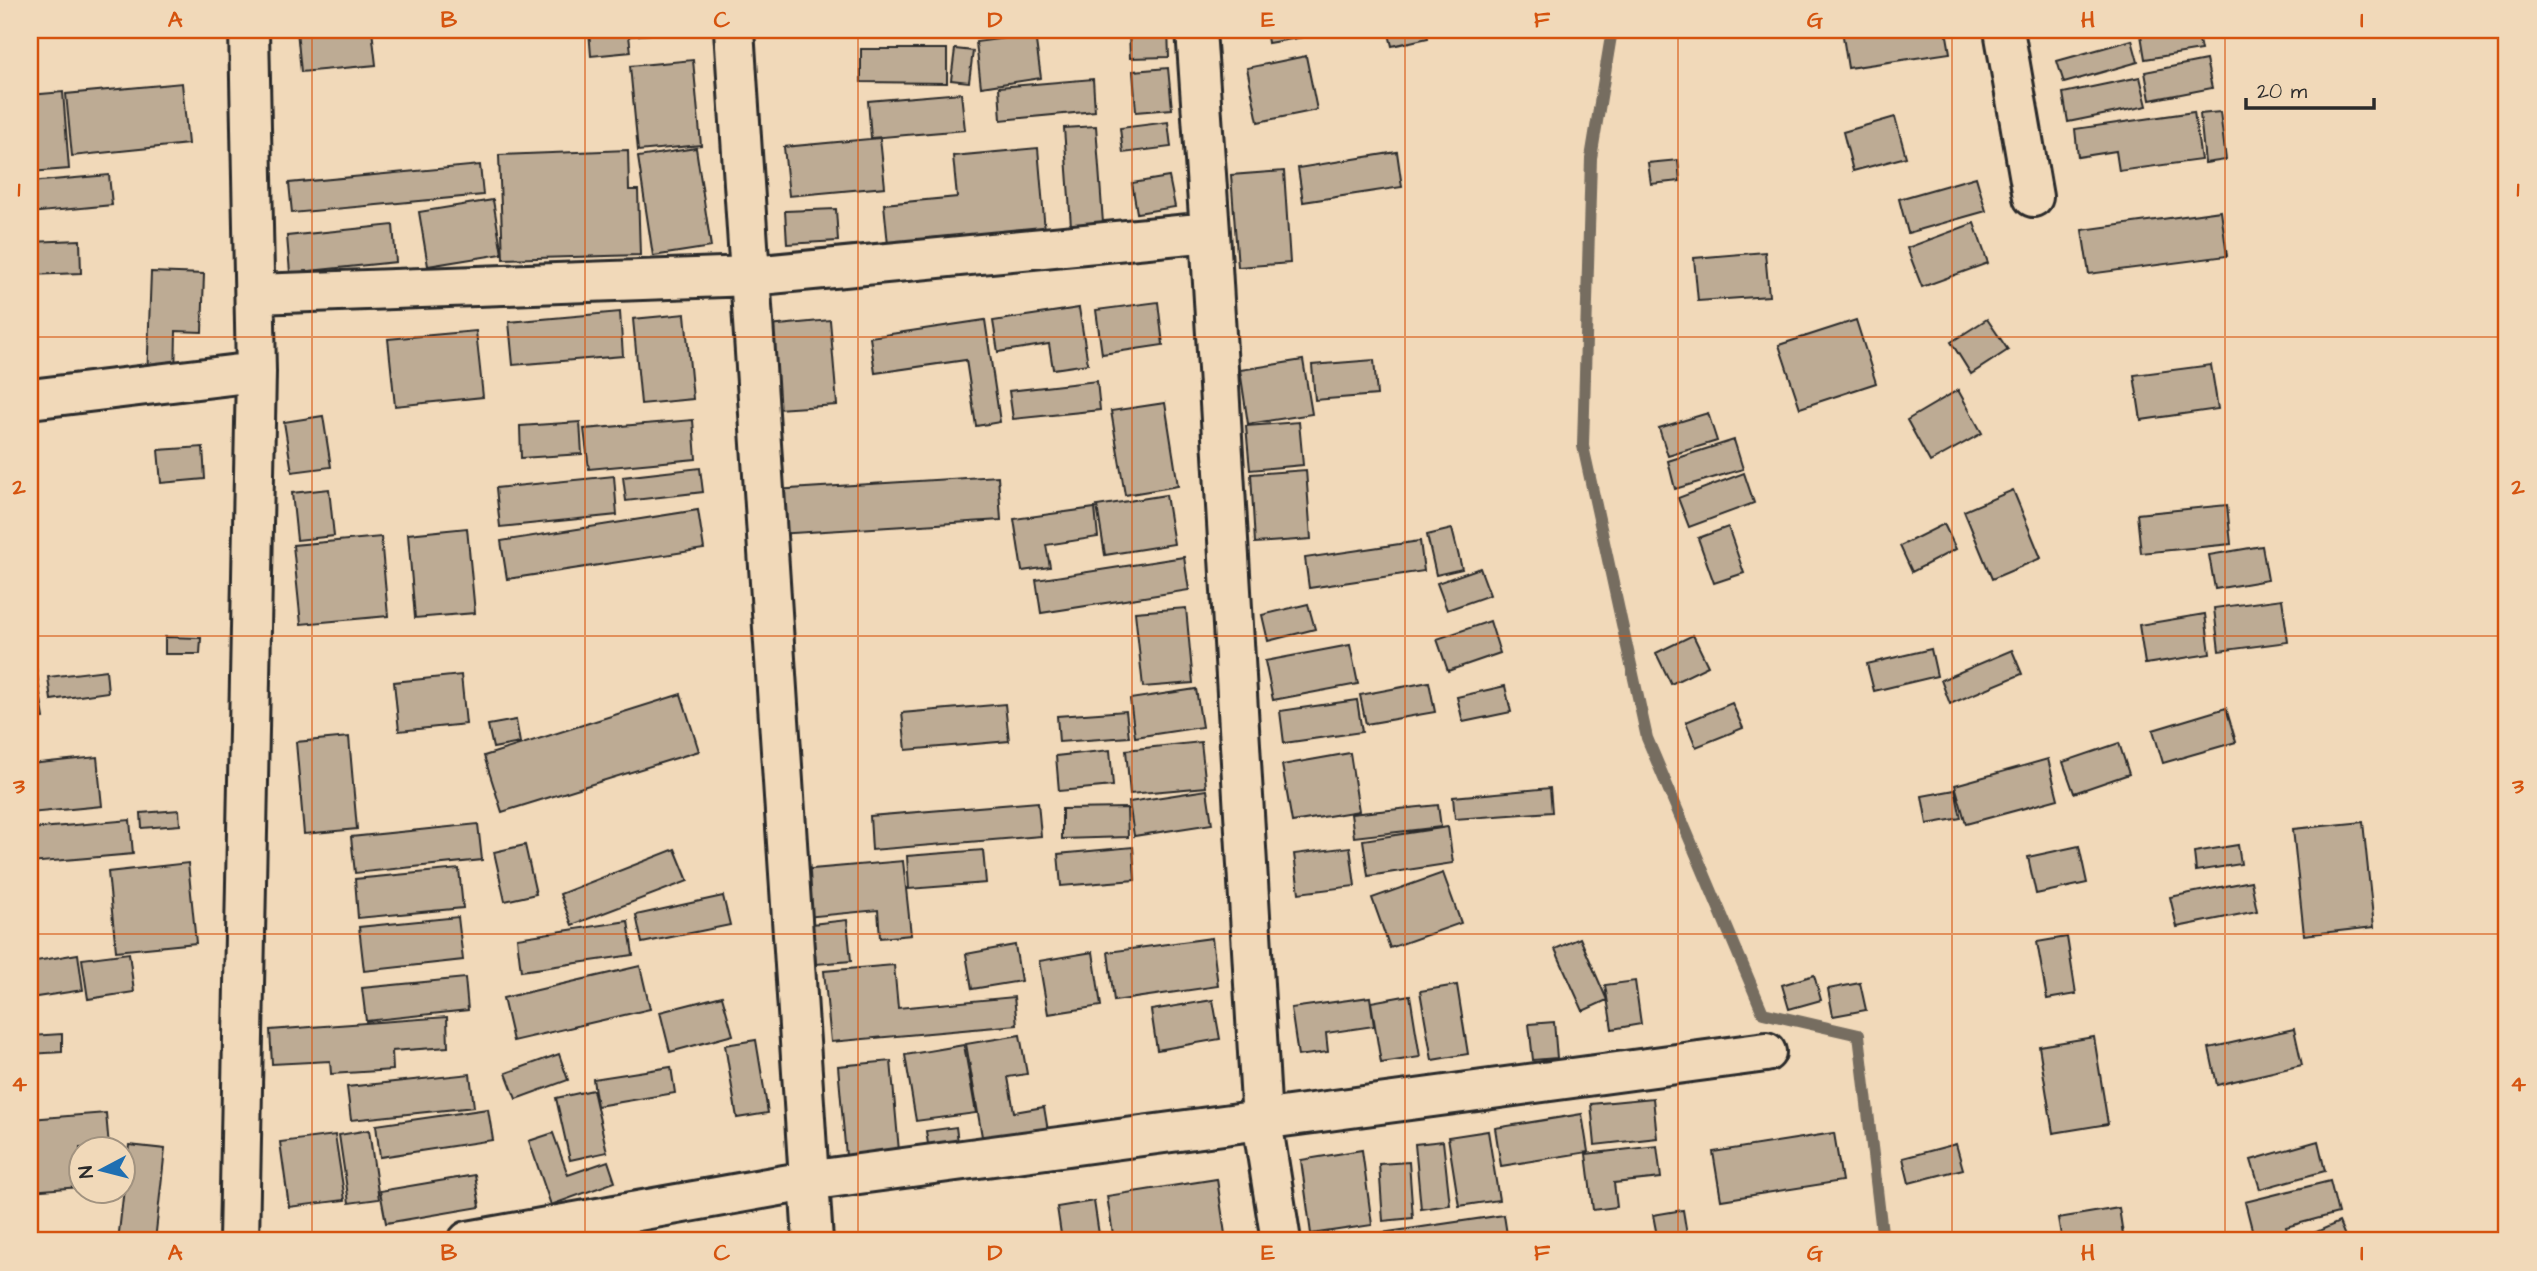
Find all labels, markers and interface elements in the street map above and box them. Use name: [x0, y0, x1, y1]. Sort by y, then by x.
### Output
text: A: [168, 4, 183, 36]
text: B: [441, 4, 458, 36]
text: C: [714, 4, 731, 36]
text: D: [988, 4, 1003, 36]
text: E: [1261, 4, 1275, 36]
text: F: [1534, 4, 1551, 36]
text: G: [1807, 4, 1823, 36]
text: H: [2081, 4, 2095, 36]
text: I: [2360, 4, 2364, 36]
scale bar: [2246, 66, 2374, 110]
text: 20 m: [2257, 77, 2308, 106]
text: 1: [18, 173, 21, 205]
text: 1: [2517, 173, 2520, 205]
text: 2: [11, 471, 26, 503]
text: 2: [2510, 471, 2525, 503]
text: 3: [12, 770, 25, 802]
text: 3: [2511, 770, 2524, 802]
text: 4: [11, 1068, 27, 1100]
text: 4: [2510, 1068, 2526, 1100]
north arrow: [66, 1134, 136, 1204]
text: N: [72, 1164, 101, 1179]
text: A: [168, 1237, 183, 1269]
text: B: [441, 1237, 458, 1269]
text: C: [714, 1237, 731, 1269]
text: D: [988, 1237, 1003, 1269]
text: E: [1261, 1237, 1275, 1269]
text: F: [1534, 1237, 1551, 1269]
text: G: [1807, 1237, 1823, 1269]
text: H: [2081, 1237, 2095, 1269]
text: I: [2360, 1237, 2364, 1269]

